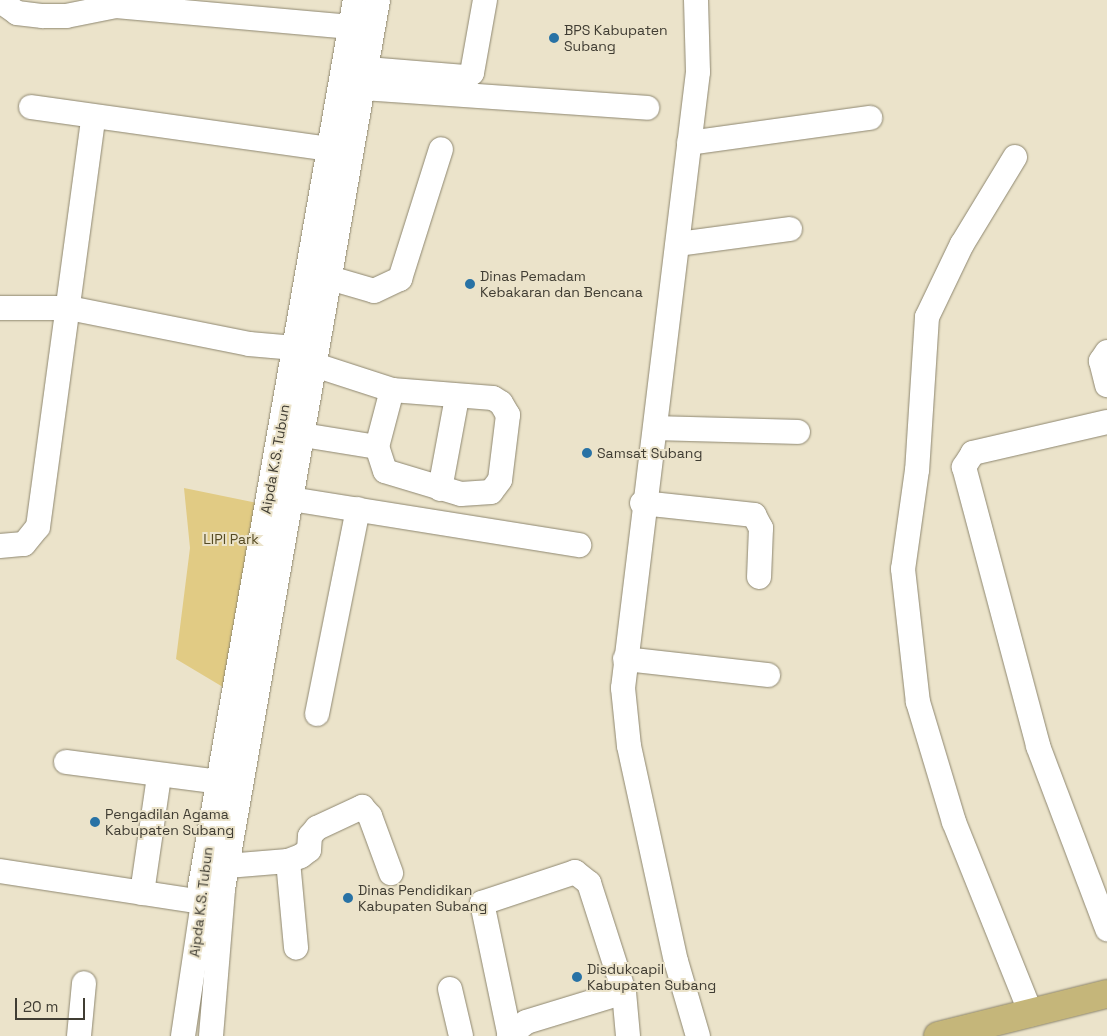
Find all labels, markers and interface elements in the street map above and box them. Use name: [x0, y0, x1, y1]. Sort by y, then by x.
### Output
place label: BPS Kabupaten Subang: [564, 22, 668, 54]
marker: BPS Kabupaten Subang: [548, 32, 560, 44]
place label: Dinas Pemadam Kebakaran dan Bencana: [480, 268, 643, 300]
marker: Dinas Pemadam Kebakaran dan Bencana: [464, 278, 476, 290]
street label: Aipda K.S. Tubun: [257, 403, 293, 515]
place label: Samsat Subang: [597, 445, 702, 461]
marker: Samsat Subang: [581, 447, 593, 459]
park label: LIPI Park: [203, 531, 259, 547]
place label: Pengadilan Agama Kabupaten Subang: [105, 806, 234, 839]
marker: Pengadilan Agama Kabupaten Subang: [89, 816, 101, 828]
street label: Aipda K.S. Tubun: [186, 846, 216, 958]
place label: Dinas Pendidikan Kabupaten Subang: [358, 882, 487, 914]
marker: Dinas Pendidikan Kabupaten Subang: [342, 892, 354, 904]
place label: Disdukcapil Kabupaten Subang: [587, 961, 716, 994]
marker: Disdukcapil Kabupaten Subang: [571, 971, 583, 983]
scale bar: [18, 988, 88, 1020]
text: 20 m: [23, 997, 58, 1016]

